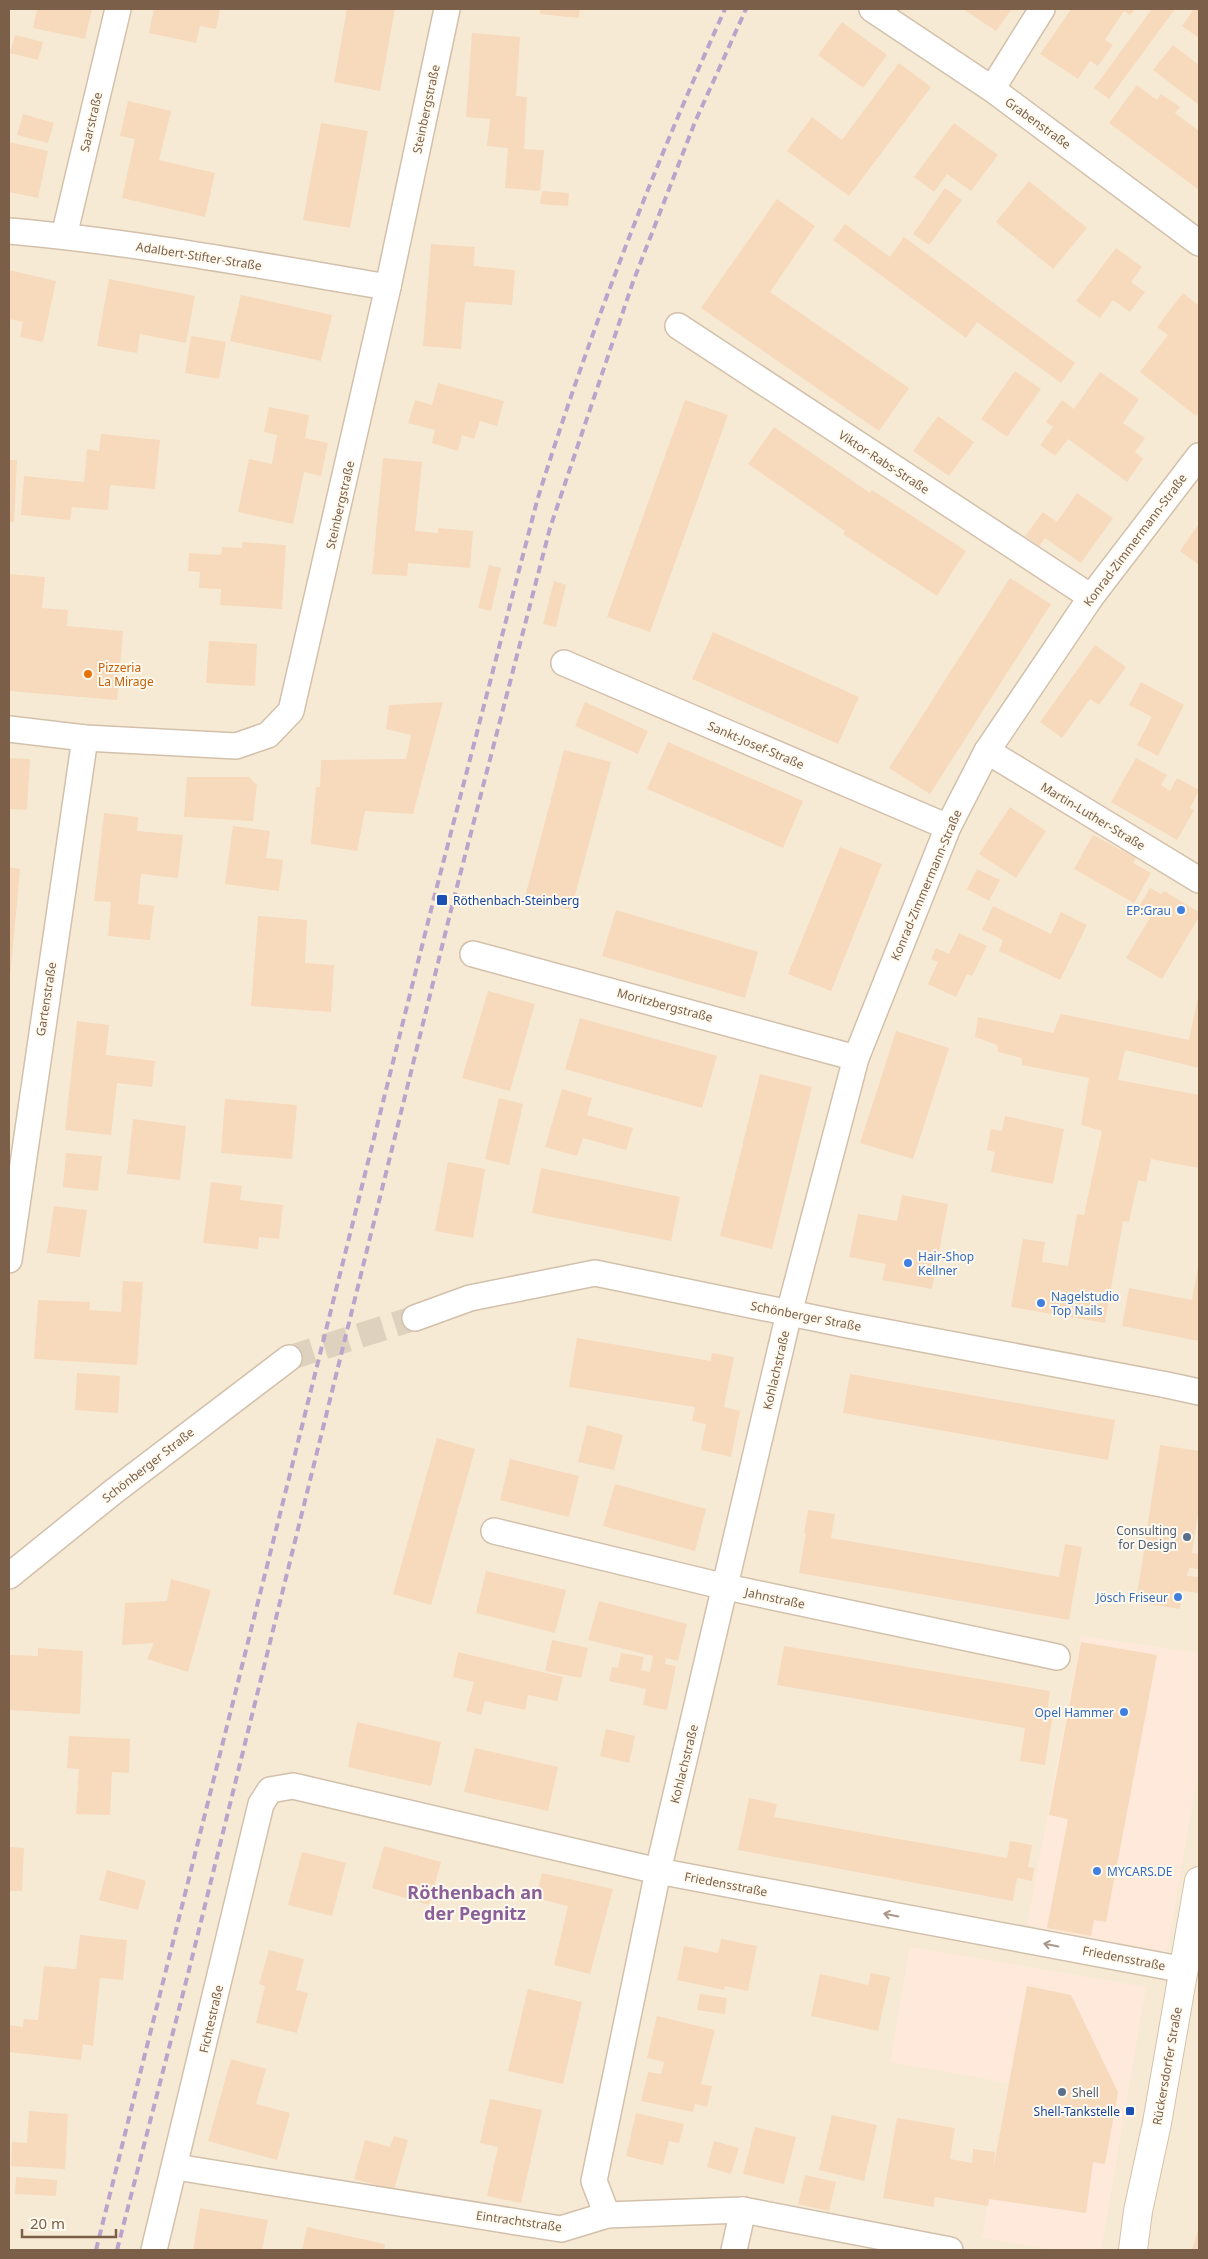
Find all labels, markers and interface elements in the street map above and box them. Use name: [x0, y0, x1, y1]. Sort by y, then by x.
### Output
street label: Steinbergstraße: [408, 63, 444, 155]
street label: Saarstraße: [76, 90, 106, 154]
street label: Grabenstraße: [1002, 93, 1075, 153]
street label: Adalbert-Stifter-Straße: [135, 238, 263, 274]
street label: Viktor-Rabs-Straße: [835, 426, 933, 498]
street label: Steinbergstraße: [322, 459, 359, 551]
street label: Konrad-Zimmermann-Straße: [1079, 470, 1191, 610]
place label: Pizzeria La Mirage: [98, 659, 154, 690]
marker: Pizzeria La Mirage: [82, 668, 94, 680]
street label: Sankt-Josef-Straße: [705, 717, 807, 773]
street label: Martin-Luther-Straße: [1038, 778, 1149, 854]
street label: Konrad-Zimmermann-Straße: [886, 807, 966, 963]
place label: Röthenbach-Steinberg: [453, 892, 579, 909]
marker: Röthenbach-Steinberg: [435, 893, 449, 907]
place label: EP:Grau: [1126, 902, 1171, 919]
marker: EP:Grau: [1175, 904, 1187, 916]
street label: Gartenstraße: [32, 960, 60, 1037]
street label: Moritzbergstraße: [615, 984, 715, 1026]
place label: Hair-Shop Kellner: [918, 1248, 974, 1279]
marker: Hair-Shop Kellner: [902, 1257, 914, 1269]
place label: Nagelstudio Top Nails: [1051, 1288, 1119, 1319]
street label: Schönberger Straße: [749, 1297, 863, 1335]
marker: Nagelstudio Top Nails: [1035, 1297, 1047, 1309]
street label: Kohlachstraße: [759, 1328, 793, 1411]
street label: Schönberger Straße: [98, 1424, 198, 1506]
place label: Consulting for Design: [1116, 1522, 1177, 1553]
marker: Consulting for Design: [1181, 1531, 1193, 1543]
street label: Jahnstraße: [743, 1583, 807, 1613]
place label: Jösch Friseur: [1095, 1589, 1168, 1606]
marker: Jösch Friseur: [1172, 1591, 1184, 1603]
place label: Opel Hammer: [1034, 1704, 1114, 1721]
marker: Opel Hammer: [1118, 1706, 1130, 1718]
street label: Kohlachstraße: [666, 1722, 702, 1805]
place label: MYCARS.DE: [1107, 1863, 1172, 1880]
marker: MYCARS.DE: [1091, 1865, 1103, 1877]
street label: Friedensstraße: [683, 1868, 769, 1900]
district label: Röthenbach an der Pegnitz: [407, 1880, 543, 1925]
one-way arrow: [884, 1909, 900, 1919]
one-way arrow: [1044, 1939, 1060, 1949]
street label: Friedensstraße: [1081, 1942, 1167, 1974]
street label: Fichtestraße: [195, 1983, 227, 2055]
street label: Rückersdorfer Straße: [1148, 2005, 1186, 2126]
place label: Shell: [1072, 2084, 1099, 2101]
marker: Shell: [1056, 2086, 1068, 2098]
place label: Shell-Tankstelle: [1034, 2103, 1120, 2120]
marker: Shell-Tankstelle: [1124, 2105, 1136, 2117]
scale bar: [22, 2206, 116, 2238]
street label: Eintrachtstraße: [475, 2207, 563, 2235]
text: 20 m: [30, 2213, 65, 2233]

